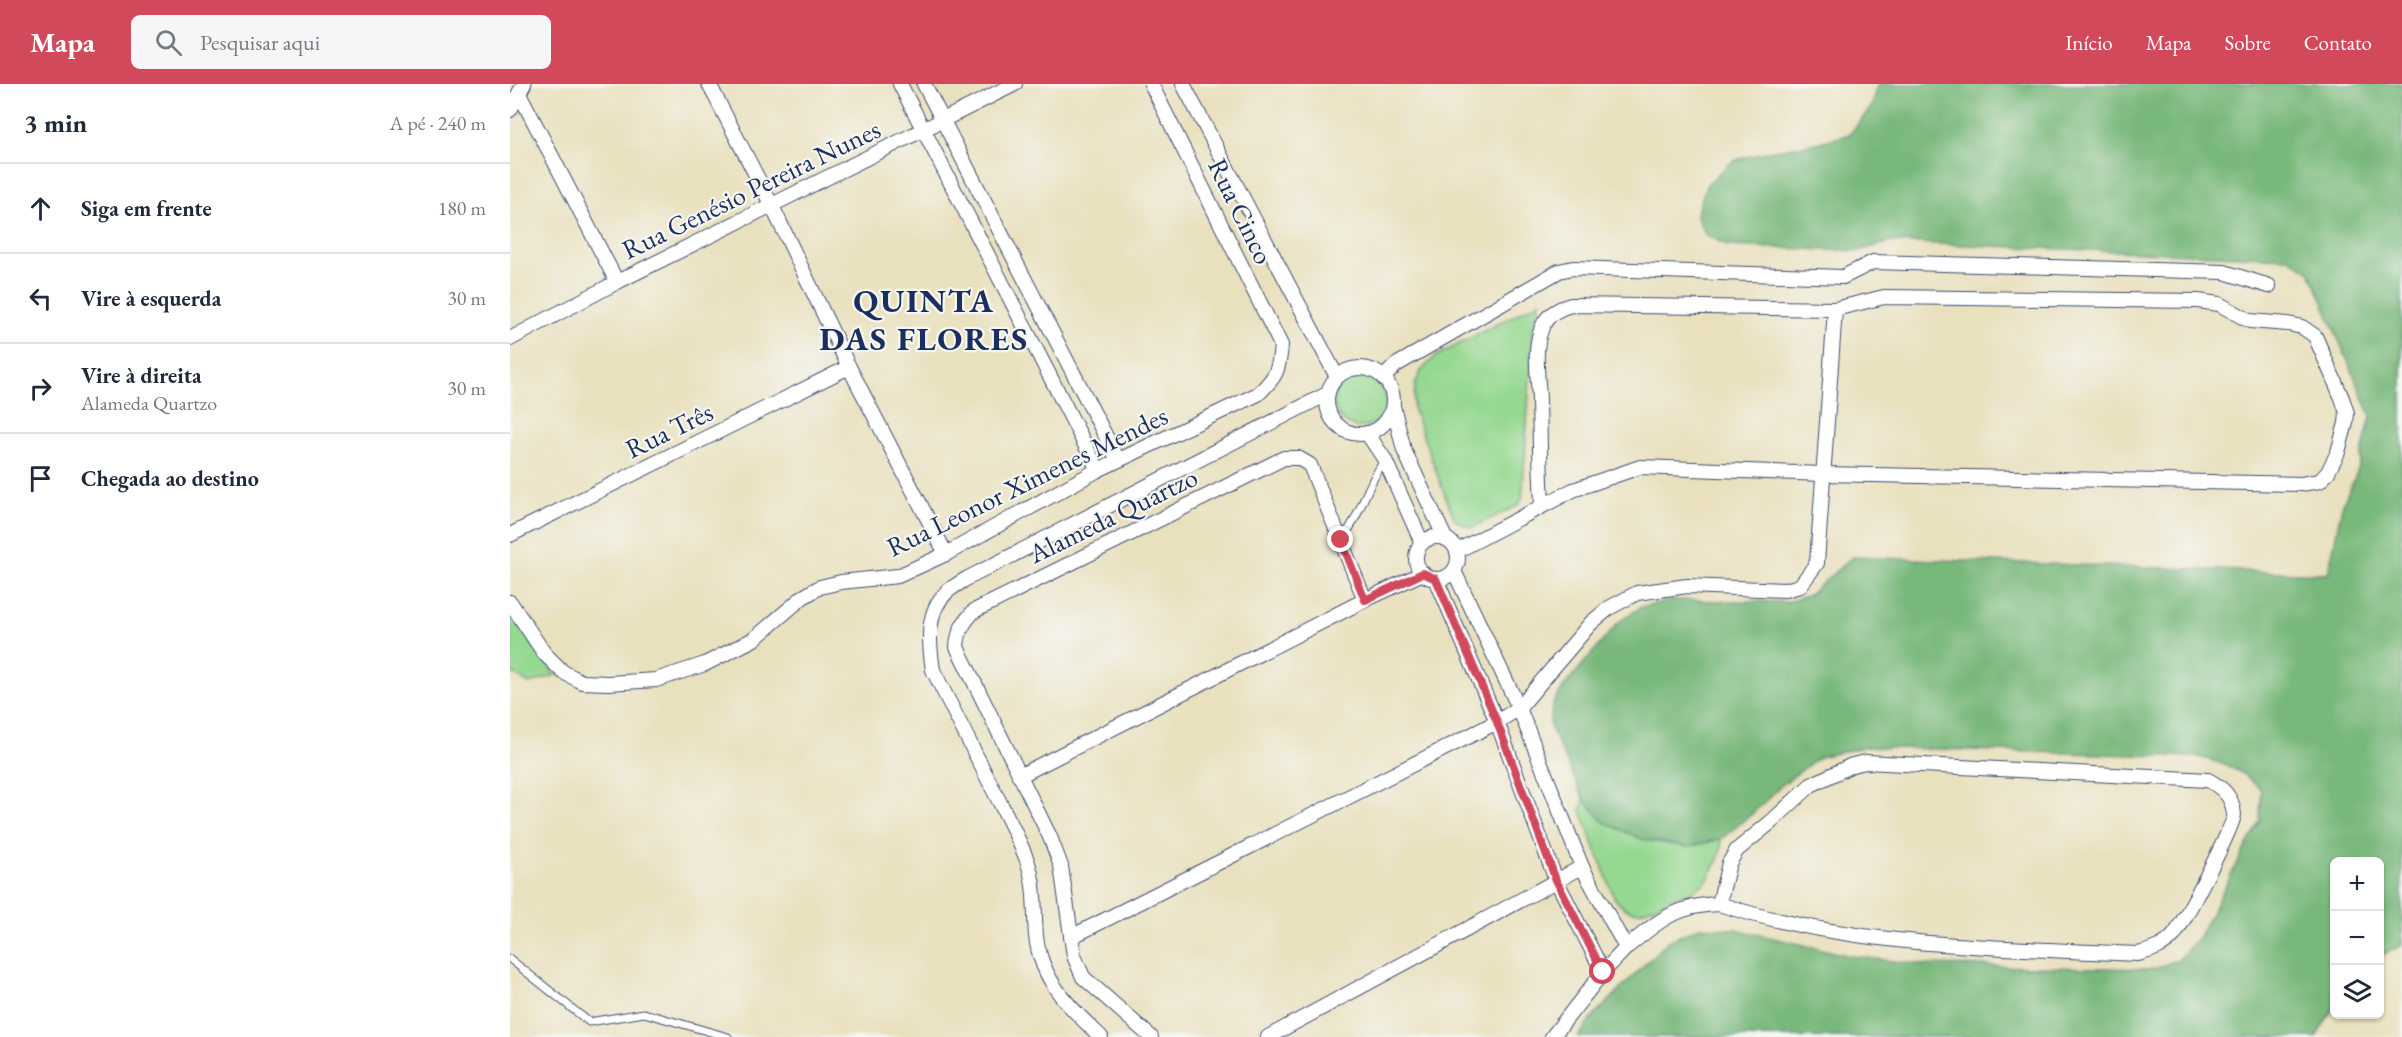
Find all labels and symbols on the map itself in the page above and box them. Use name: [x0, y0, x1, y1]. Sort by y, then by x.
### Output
street label: Rua Genésio Pereira Nunes: [616, 111, 886, 267]
street label: Rua Cinco: [1200, 152, 1282, 270]
district label: QUINTA DAS FLORES: [819, 279, 1029, 360]
street label: Rua Três: [619, 394, 719, 466]
street label: Rua Leonor Ximenes Mendes: [881, 398, 1173, 564]
street label: Alameda Quartzo: [1022, 459, 1203, 571]
route end: [1327, 526, 1353, 552]
route start: [1589, 958, 1615, 984]

